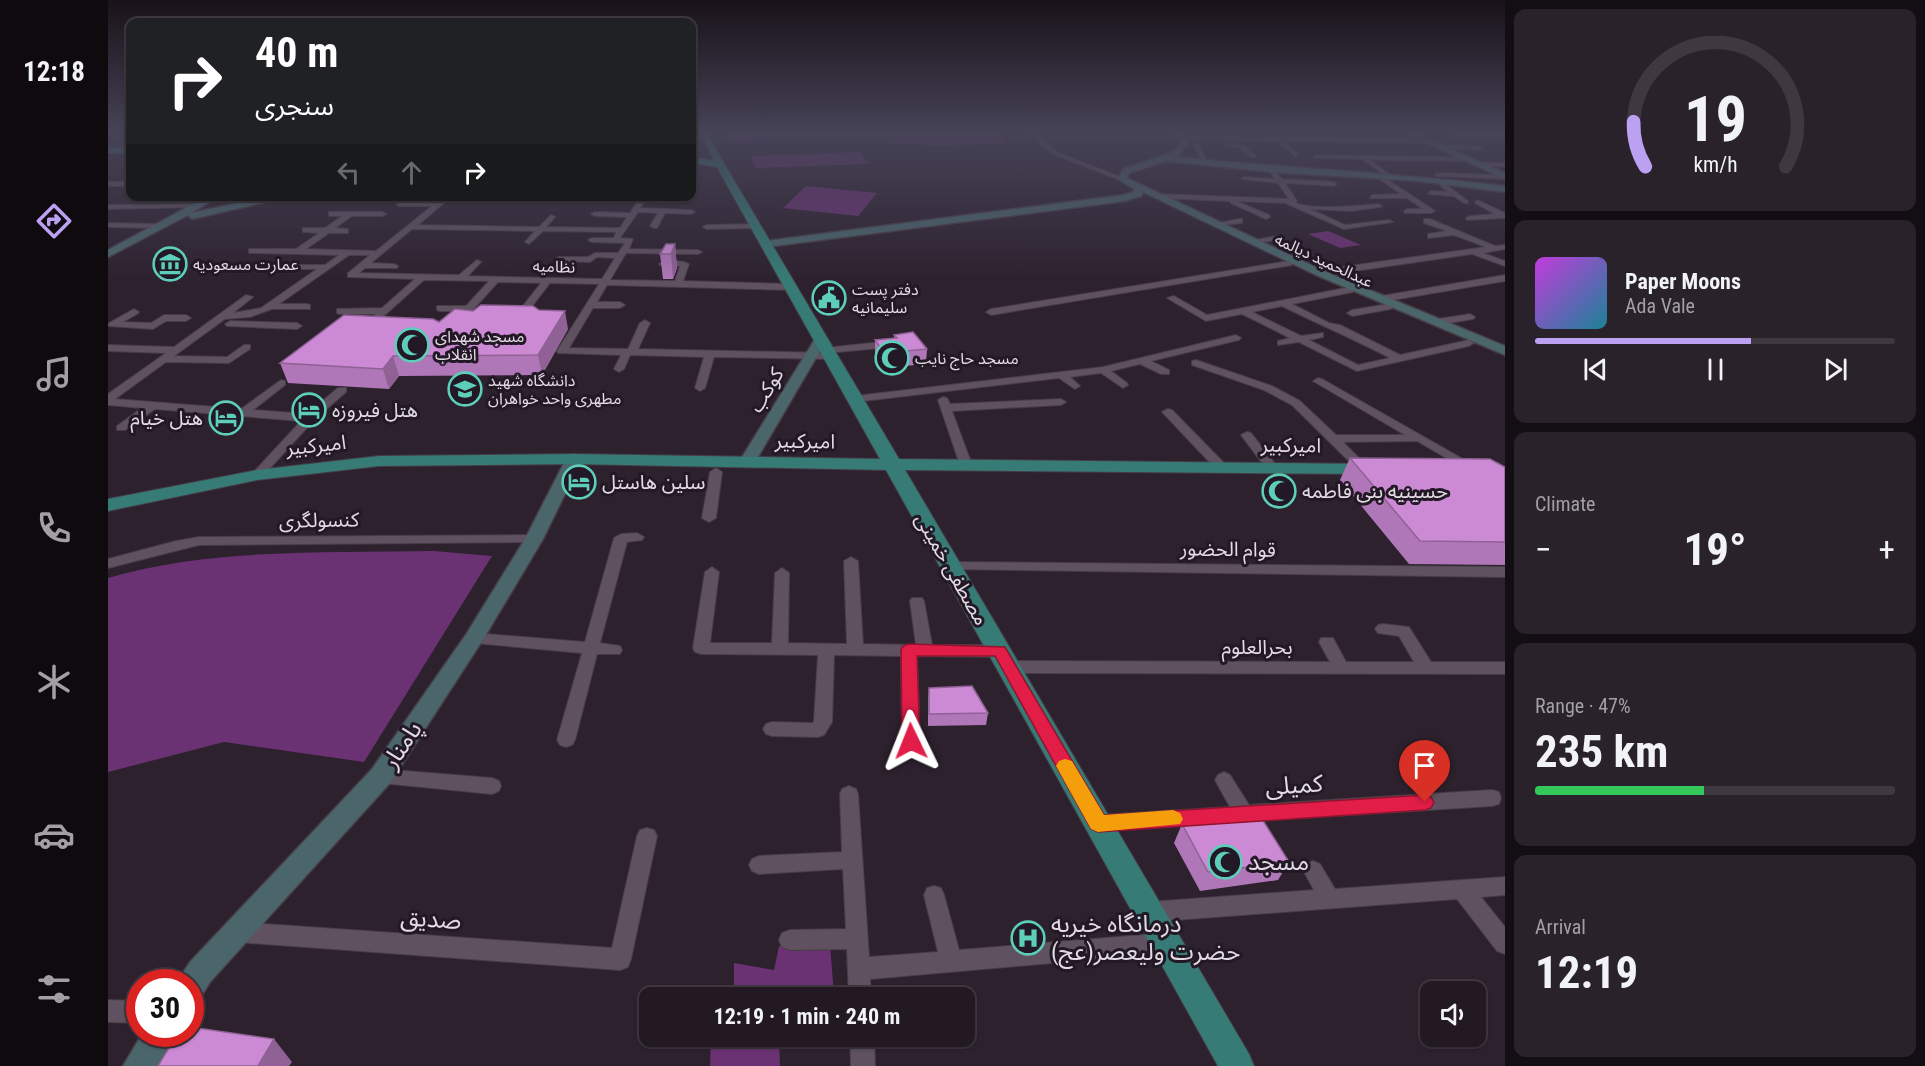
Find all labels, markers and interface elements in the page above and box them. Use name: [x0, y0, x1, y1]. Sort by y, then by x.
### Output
text: 40 m: [255, 28, 338, 77]
icon: right: [156, 42, 234, 120]
text: 12:18: [23, 56, 85, 88]
text: 19: [1683, 83, 1747, 156]
text: سنجری: [255, 90, 334, 122]
text: km/h: [1693, 153, 1737, 178]
icon: left: [332, 156, 365, 189]
icon: ahead: [395, 156, 428, 189]
icon: right: [458, 156, 491, 189]
icon: directions: [33, 200, 75, 242]
street label: عبدالحمید دیالمه: [1272, 229, 1376, 291]
museum icon: عمارت مسعودیه: [152, 246, 188, 282]
place label: عمارت مسعودیه: [193, 255, 298, 274]
street label: نظامیه: [532, 256, 576, 277]
text: Paper Moons: [1625, 269, 1741, 294]
public building icon: دفتر پست سلیمانیه: [811, 280, 847, 316]
place label: دفتر پست سلیمانیه: [852, 280, 919, 317]
text: Ada Vale: [1625, 294, 1695, 318]
mosque icon: مسجد شهدای انقلاب: [394, 327, 430, 363]
place label: مسجد شهدای انقلاب: [435, 327, 525, 364]
mosque icon: مسجد حاج نایب: [874, 340, 910, 376]
place label: مسجد حاج نایب: [915, 349, 1019, 371]
icon: music: [33, 353, 75, 395]
icon: previous: [1579, 353, 1612, 386]
icon: pause: [1699, 353, 1732, 386]
icon: next: [1819, 353, 1852, 386]
street label: کوکب: [743, 363, 789, 417]
school or university icon: دانشگاه شهید مطهری واحد خواهران: [447, 371, 483, 407]
place label: دانشگاه شهید مطهری واحد خواهران: [488, 371, 621, 408]
hotel icon: هتل فیروزه: [291, 392, 327, 428]
place label: هتل فیروزه: [332, 398, 418, 422]
hotel icon: هتل خیام: [208, 400, 244, 436]
place label: هتل خیام: [130, 406, 203, 433]
street label: امیرکبیر: [774, 428, 835, 454]
street label: امیرکبیر: [284, 430, 347, 460]
street label: امیرکبیر: [1260, 432, 1321, 458]
hotel icon: سلین هاستل: [561, 464, 597, 500]
place label: سلین هاستل: [602, 470, 705, 494]
mosque icon: حسینیه بنی فاطمه: [1261, 473, 1297, 509]
place label: حسینیه بنی فاطمه: [1302, 479, 1448, 503]
text: Climate: [1535, 492, 1595, 516]
icon: phone: [33, 507, 75, 549]
street label: کنسولگری: [279, 507, 360, 533]
street label: مصطفی خمینی: [910, 509, 994, 629]
text: 19°: [1684, 523, 1747, 576]
text: −: [1535, 530, 1552, 569]
text: +: [1879, 530, 1895, 569]
street label: قوام الحضور: [1179, 536, 1276, 565]
street label: بحرالعلوم: [1221, 635, 1293, 662]
icon: climate: [33, 661, 75, 703]
text: Range · 47%: [1535, 694, 1631, 718]
position arrow: [879, 709, 943, 773]
street label: پامنار: [376, 716, 429, 775]
text: 235 km: [1535, 725, 1668, 778]
pin: [1399, 740, 1450, 802]
icon: arrive: [1408, 749, 1441, 782]
street label: کمیلی: [1264, 769, 1325, 801]
icon: car: [33, 814, 75, 856]
mosque icon: مسجد: [1207, 844, 1243, 880]
place label: مسجد: [1248, 848, 1309, 876]
street label: صدیق: [400, 903, 462, 936]
place label: درمانگاه خیریه حضرت ولیعصر(عج): [1051, 910, 1240, 969]
text: Arrival: [1535, 915, 1586, 939]
hospital icon: درمانگاه خیریه حضرت ولیعصر(عج): [1010, 920, 1046, 956]
text: 12:19: [1535, 946, 1638, 999]
icon: filters: [33, 968, 75, 1010]
speed limit sign: 30: [126, 969, 204, 1047]
map controls: [1420, 981, 1486, 1047]
button: sound: [1420, 981, 1486, 1047]
text: 12:19 · 1 min · 240 m: [714, 1004, 900, 1029]

